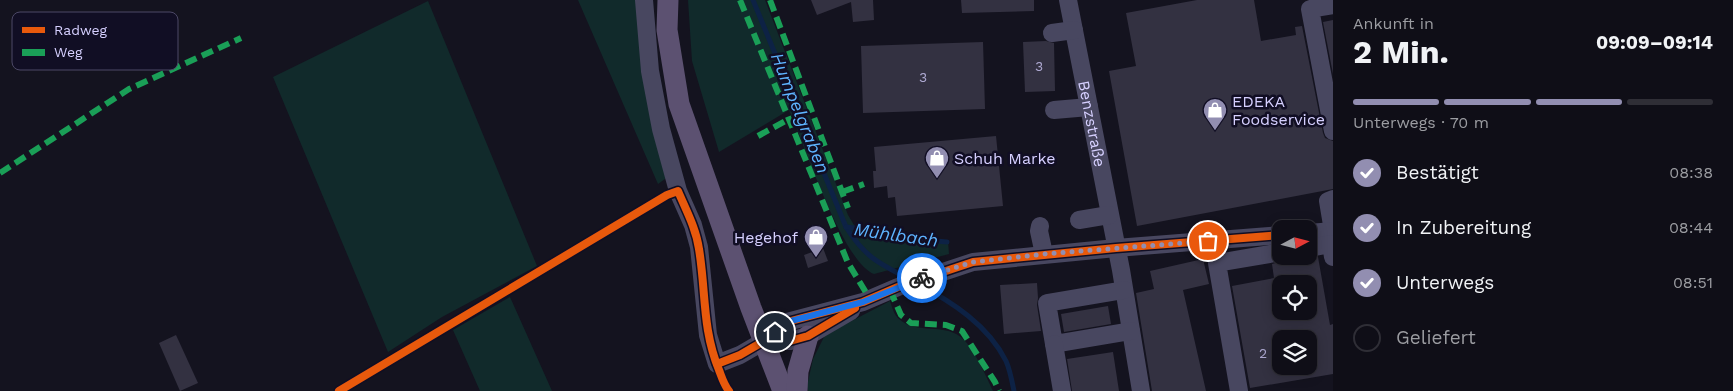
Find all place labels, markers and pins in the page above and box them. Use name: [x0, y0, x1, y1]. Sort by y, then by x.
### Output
place label: EDEKA Foodservice: [1232, 92, 1325, 129]
shop icon: EDEKA Foodservice: [1202, 97, 1228, 131]
shop icon: Schuh Marke: [924, 145, 950, 179]
place label: Schuh Marke: [954, 149, 1056, 168]
pin: [1187, 220, 1229, 262]
shop icon: Hegehof: [803, 224, 829, 258]
place label: Hegehof: [734, 228, 799, 247]
pin: [754, 311, 796, 353]

